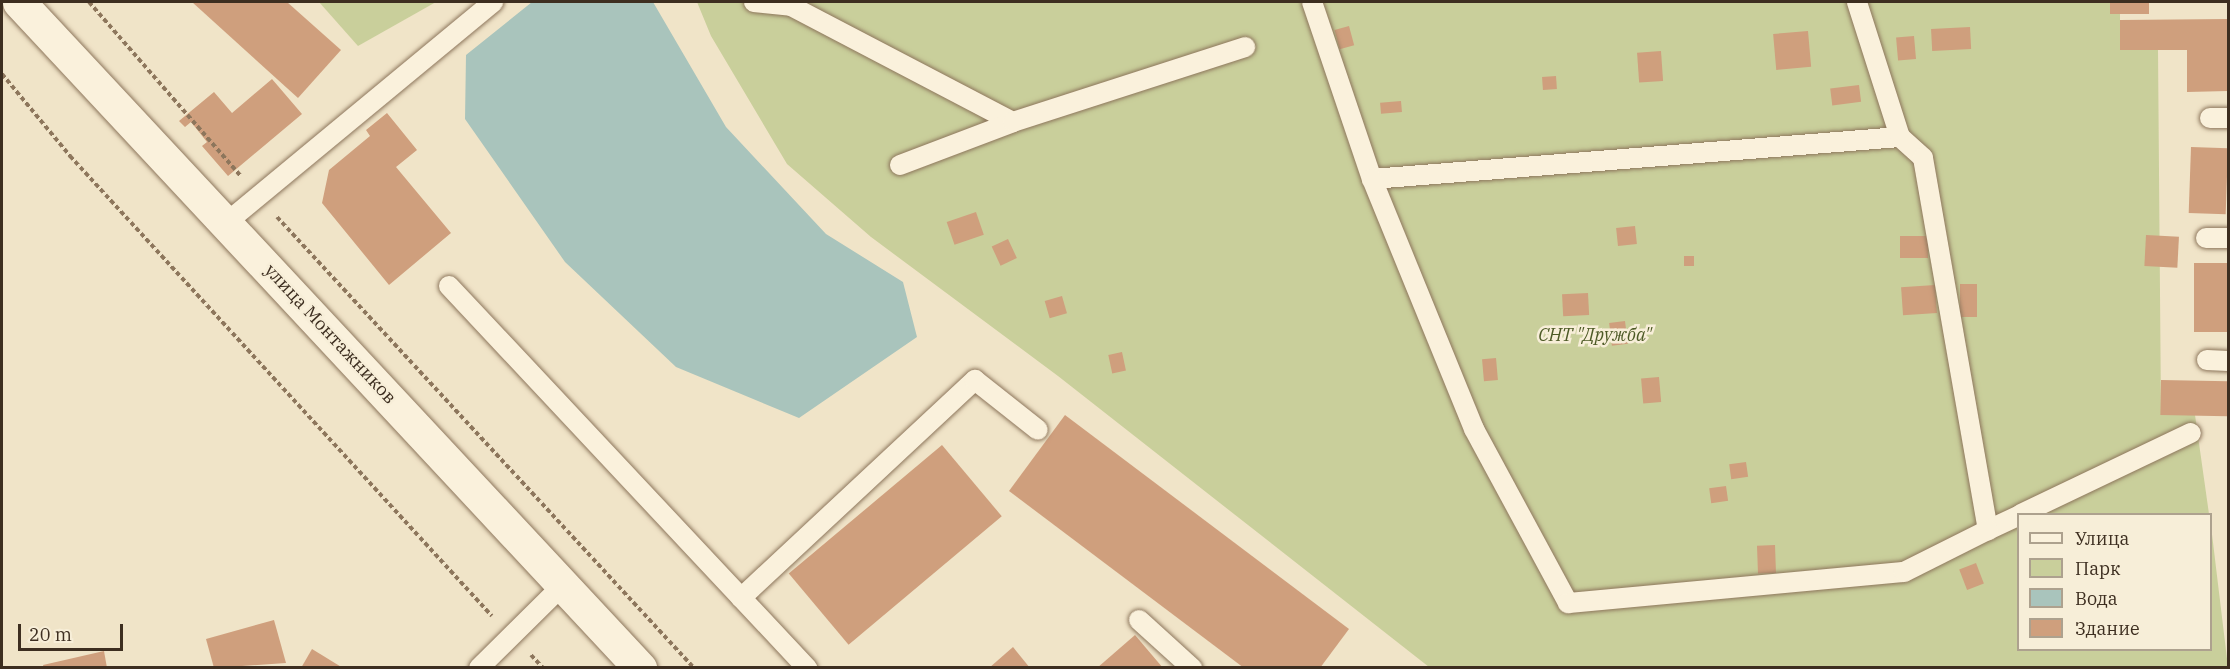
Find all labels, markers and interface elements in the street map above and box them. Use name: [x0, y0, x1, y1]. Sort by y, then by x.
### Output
street label: улица Монтажников: [260, 260, 400, 408]
park label: СНТ "Дружба": [1538, 324, 1652, 346]
legend: [2017, 513, 2212, 651]
text: Улица: [2075, 527, 2129, 550]
text: Парк: [2075, 557, 2121, 580]
text: Вода: [2075, 587, 2118, 610]
scale bar: [21, 612, 126, 650]
text: Здание: [2075, 617, 2140, 640]
text: 20 m: [29, 623, 72, 646]

